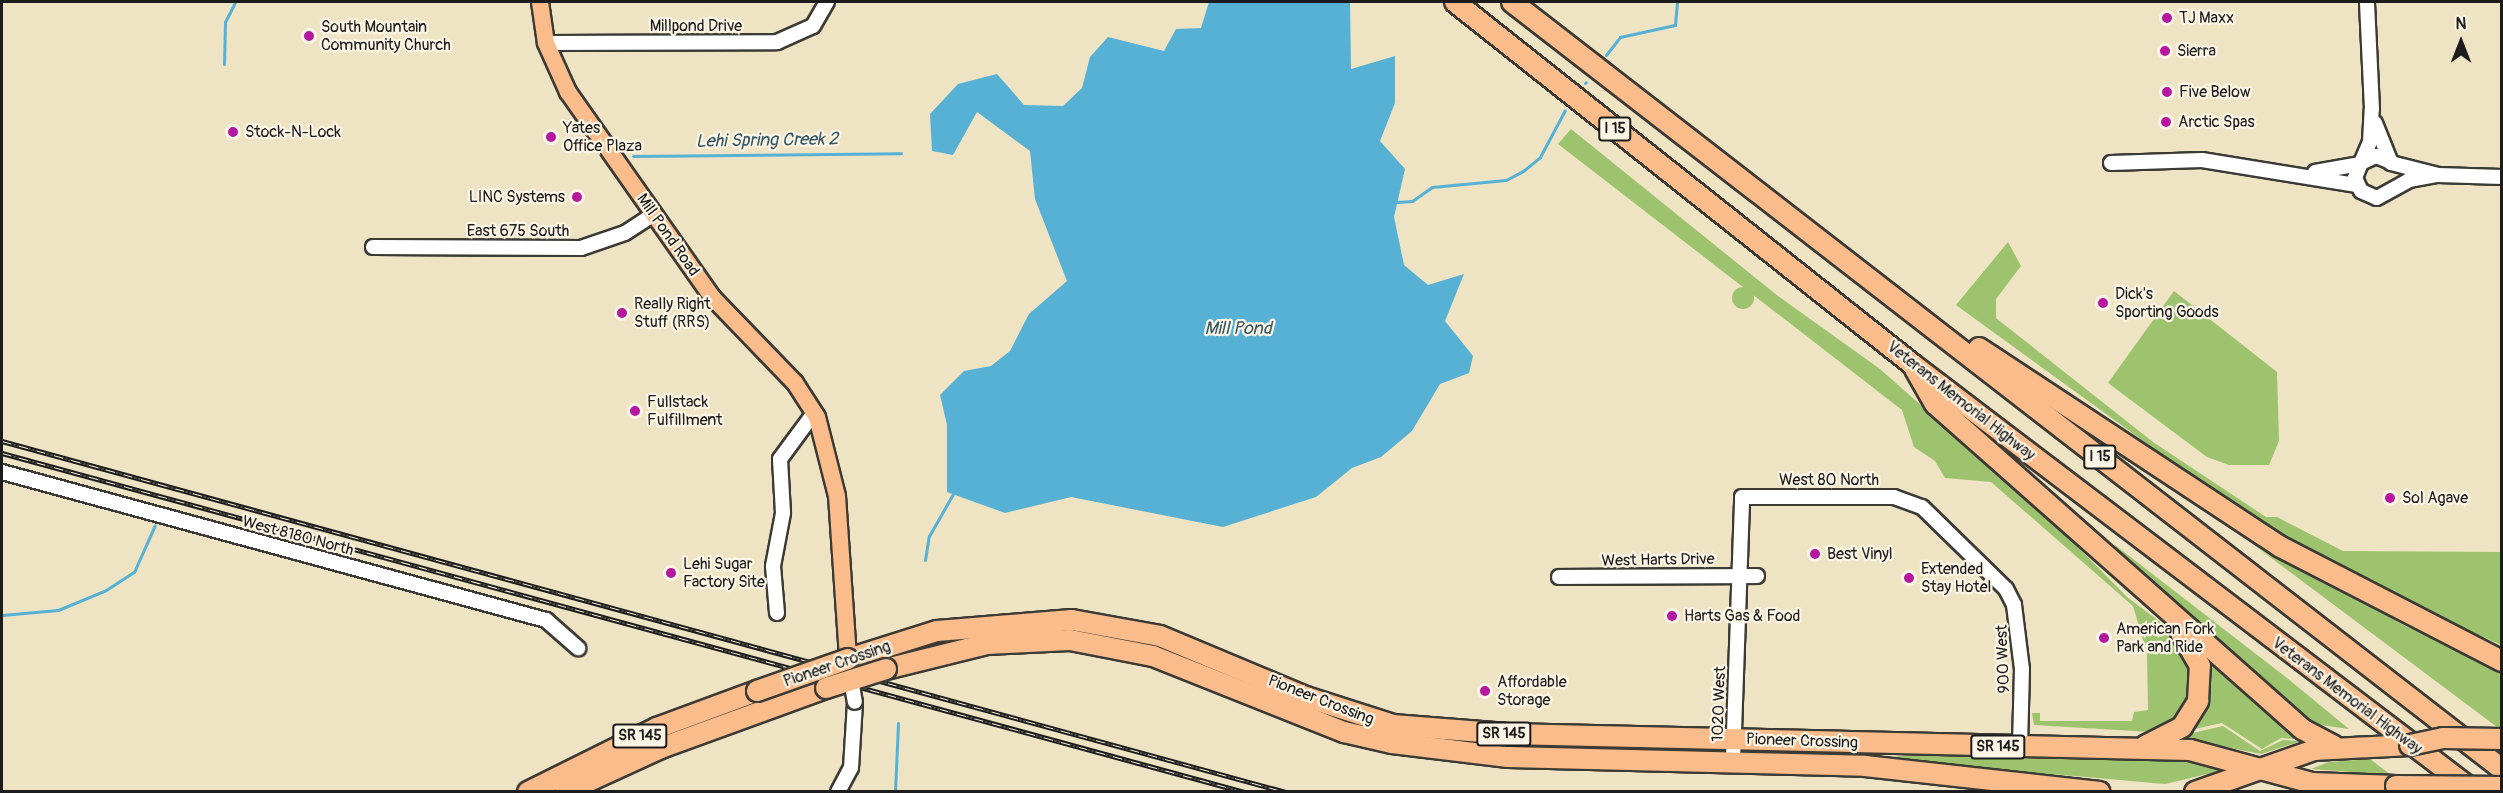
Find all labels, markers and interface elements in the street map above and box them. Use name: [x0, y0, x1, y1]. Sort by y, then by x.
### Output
place label: TJ Maxx: [2179, 8, 2234, 28]
marker: TJ Maxx: [2160, 11, 2174, 25]
north arrow: [2431, 12, 2491, 72]
text: N: [2456, 14, 2466, 34]
street label: Millpond Drive: [650, 16, 742, 36]
place label: South Mountain Community Church: [321, 17, 451, 55]
marker: South Mountain Community Church: [302, 29, 316, 43]
place label: Sierra: [2177, 41, 2216, 61]
marker: Sierra: [2158, 44, 2172, 58]
place label: Five Below: [2179, 82, 2251, 102]
marker: Five Below: [2160, 85, 2174, 99]
place label: Arctic Spas: [2178, 112, 2255, 132]
marker: Arctic Spas: [2159, 115, 2173, 129]
road number: I 15: [1597, 117, 1633, 141]
place label: Yates Office Plaza: [563, 118, 642, 156]
place label: Stock-N-Lock: [245, 122, 341, 142]
marker: Stock-N-Lock: [226, 125, 240, 139]
water label: Lehi Spring Creek 2: [695, 129, 839, 153]
marker: Yates Office Plaza: [544, 130, 558, 144]
place label: LINC Systems: [469, 187, 565, 207]
marker: LINC Systems: [570, 190, 584, 204]
street label: Mill Pond Road: [633, 190, 703, 280]
street label: East 675 South: [467, 221, 569, 241]
place label: Dick's Sporting Goods: [2115, 284, 2219, 322]
place label: Really Right Stuff (RRS): [634, 294, 711, 332]
marker: Dick's Sporting Goods: [2096, 296, 2110, 310]
marker: Really Right Stuff (RRS): [615, 306, 629, 320]
water label: Mill Pond: [1204, 318, 1272, 340]
street label: Veterans Memorial Highway: [1883, 337, 2039, 465]
place label: Fullstack Fulfillment: [647, 392, 723, 430]
marker: Fullstack Fulfillment: [628, 404, 642, 418]
road number: I 15: [2082, 445, 2118, 469]
street label: West 80 North: [1779, 470, 1879, 490]
place label: Sol Agave: [2402, 488, 2468, 508]
marker: Sol Agave: [2383, 491, 2397, 505]
street label: West 8180 North: [240, 512, 356, 560]
place label: Best Vinyl: [1827, 544, 1893, 564]
marker: Best Vinyl: [1808, 547, 1822, 561]
street label: West Harts Drive: [1601, 549, 1715, 571]
place label: Lehi Sugar Factory Site: [683, 554, 765, 592]
place label: Extended Stay Hotel: [1921, 559, 1991, 597]
marker: Lehi Sugar Factory Site: [664, 566, 678, 580]
marker: Extended Stay Hotel: [1902, 571, 1916, 585]
place label: Harts Gas & Food: [1684, 606, 1800, 626]
marker: Harts Gas & Food: [1665, 609, 1679, 623]
place label: American Fork Park and Ride: [2116, 619, 2214, 657]
street label: 900 West: [1992, 624, 2014, 694]
marker: American Fork Park and Ride: [2097, 631, 2111, 645]
street label: Veterans Memorial Highway: [2268, 633, 2426, 759]
street label: Pioneer Crossing: [781, 637, 893, 691]
street label: 1020 West: [1708, 666, 1730, 742]
street label: Pioneer Crossing: [1265, 671, 1377, 729]
place label: Affordable Storage: [1497, 672, 1567, 710]
marker: Affordable Storage: [1478, 684, 1492, 698]
road number: SR 145: [1476, 722, 1532, 746]
road number: SR 145: [612, 724, 668, 748]
street label: Pioneer Crossing: [1746, 729, 1858, 753]
road number: SR 145: [1970, 735, 2026, 759]

